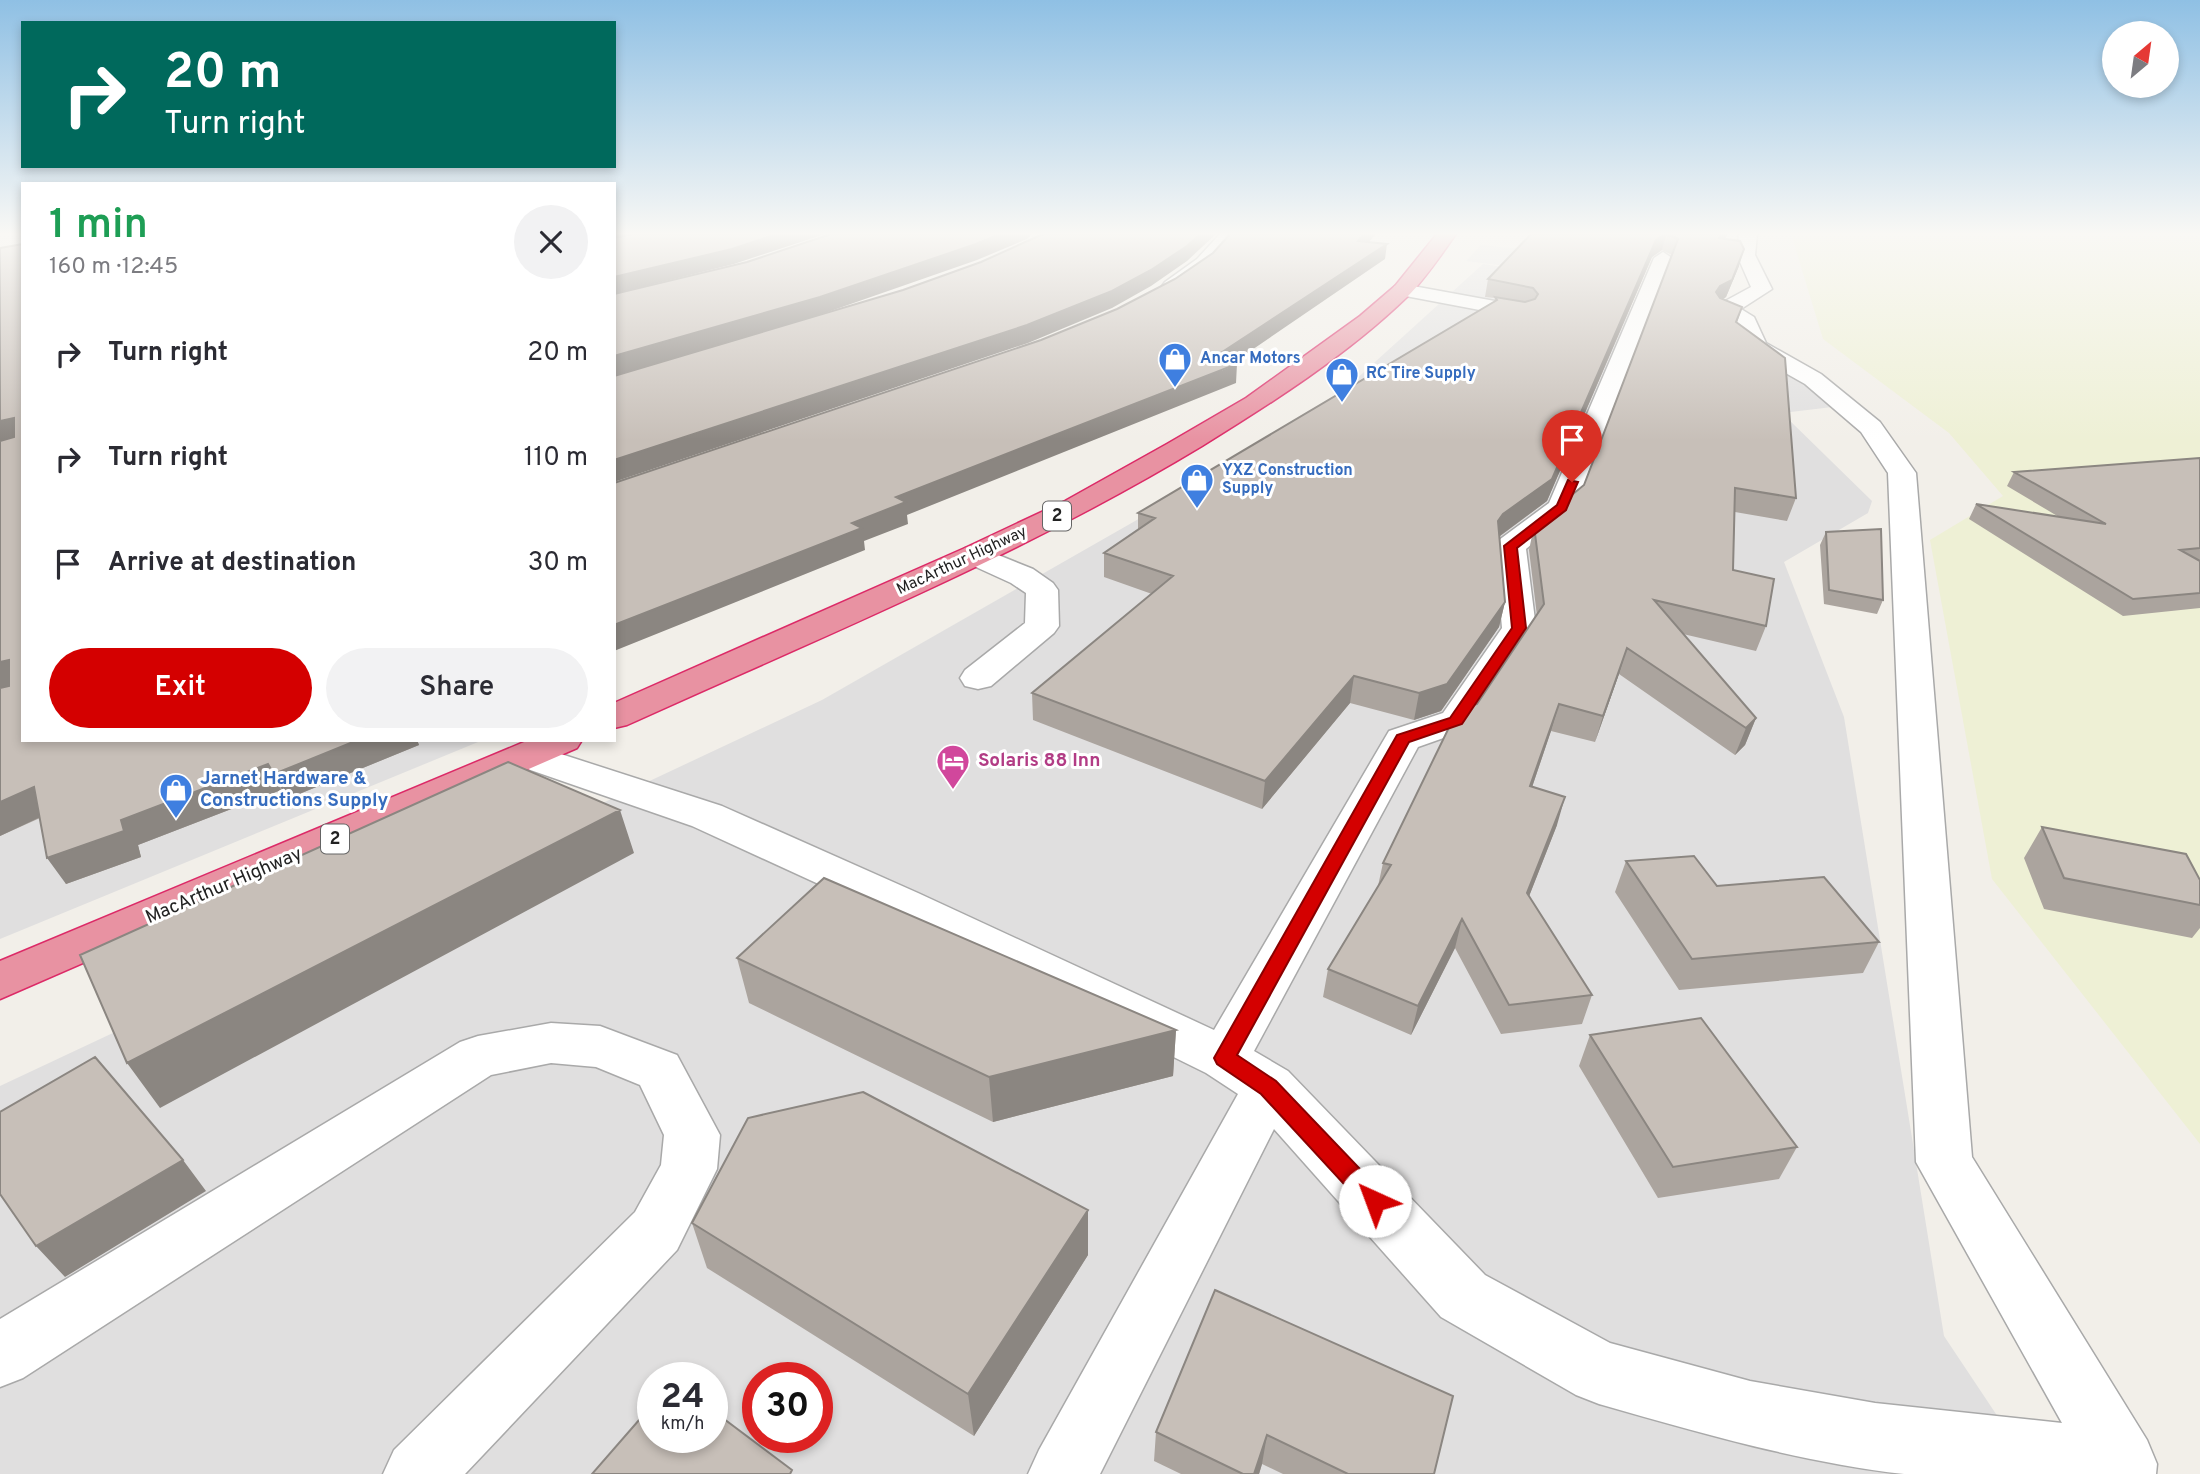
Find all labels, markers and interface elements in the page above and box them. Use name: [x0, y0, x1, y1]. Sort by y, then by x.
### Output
north arrow: [2102, 21, 2179, 98]
map controls: [2102, 21, 2179, 98]
text: 20 m: [164, 44, 281, 106]
icon: right: [49, 49, 140, 140]
text: Turn right: [164, 105, 306, 145]
text: 1 min: [49, 200, 148, 253]
button: close: [514, 205, 588, 279]
text: 160 m · 12:45: [49, 253, 178, 282]
icon: right: [49, 335, 87, 373]
text: Turn right: [108, 337, 228, 370]
text: 20 m: [527, 337, 588, 370]
shop icon: Ancar Motors: [1156, 340, 1194, 389]
place label: Ancar Motors: [1200, 349, 1301, 369]
shop icon: RC Tire Supply: [1323, 355, 1361, 404]
place label: RC Tire Supply: [1366, 364, 1476, 384]
pin: [1542, 410, 1602, 482]
icon: arrive: [1553, 421, 1591, 459]
icon: right: [49, 440, 87, 478]
text: Turn right: [108, 442, 228, 475]
text: 110 m: [524, 442, 588, 475]
shop icon: YXZ Construction Supply: [1178, 461, 1216, 510]
place label: YXZ Construction Supply: [1222, 461, 1353, 499]
road number: 2: [1043, 502, 1071, 530]
street label: MacArthur Highway: [894, 522, 1030, 600]
icon: arrive: [49, 545, 87, 583]
text: Arrive at destination: [108, 547, 356, 580]
text: 30 m: [528, 547, 588, 580]
button: Exit: [49, 648, 312, 728]
button: Share: [326, 648, 588, 728]
hotel icon: Solaris 88 Inn: [934, 742, 972, 791]
place label: Solaris 88 Inn: [978, 749, 1100, 773]
place label: Jarnet Hardware & Constructions Supply: [200, 767, 388, 813]
shop icon: Jarnet Hardware & Constructions Supply: [157, 771, 195, 820]
road number: 2: [321, 824, 349, 854]
street label: MacArthur Highway: [142, 842, 306, 930]
position arrow: [1338, 1164, 1412, 1238]
speed limit sign: 30: [742, 1362, 833, 1453]
text: 24: [661, 1376, 704, 1420]
text: km/h: [661, 1413, 704, 1436]

